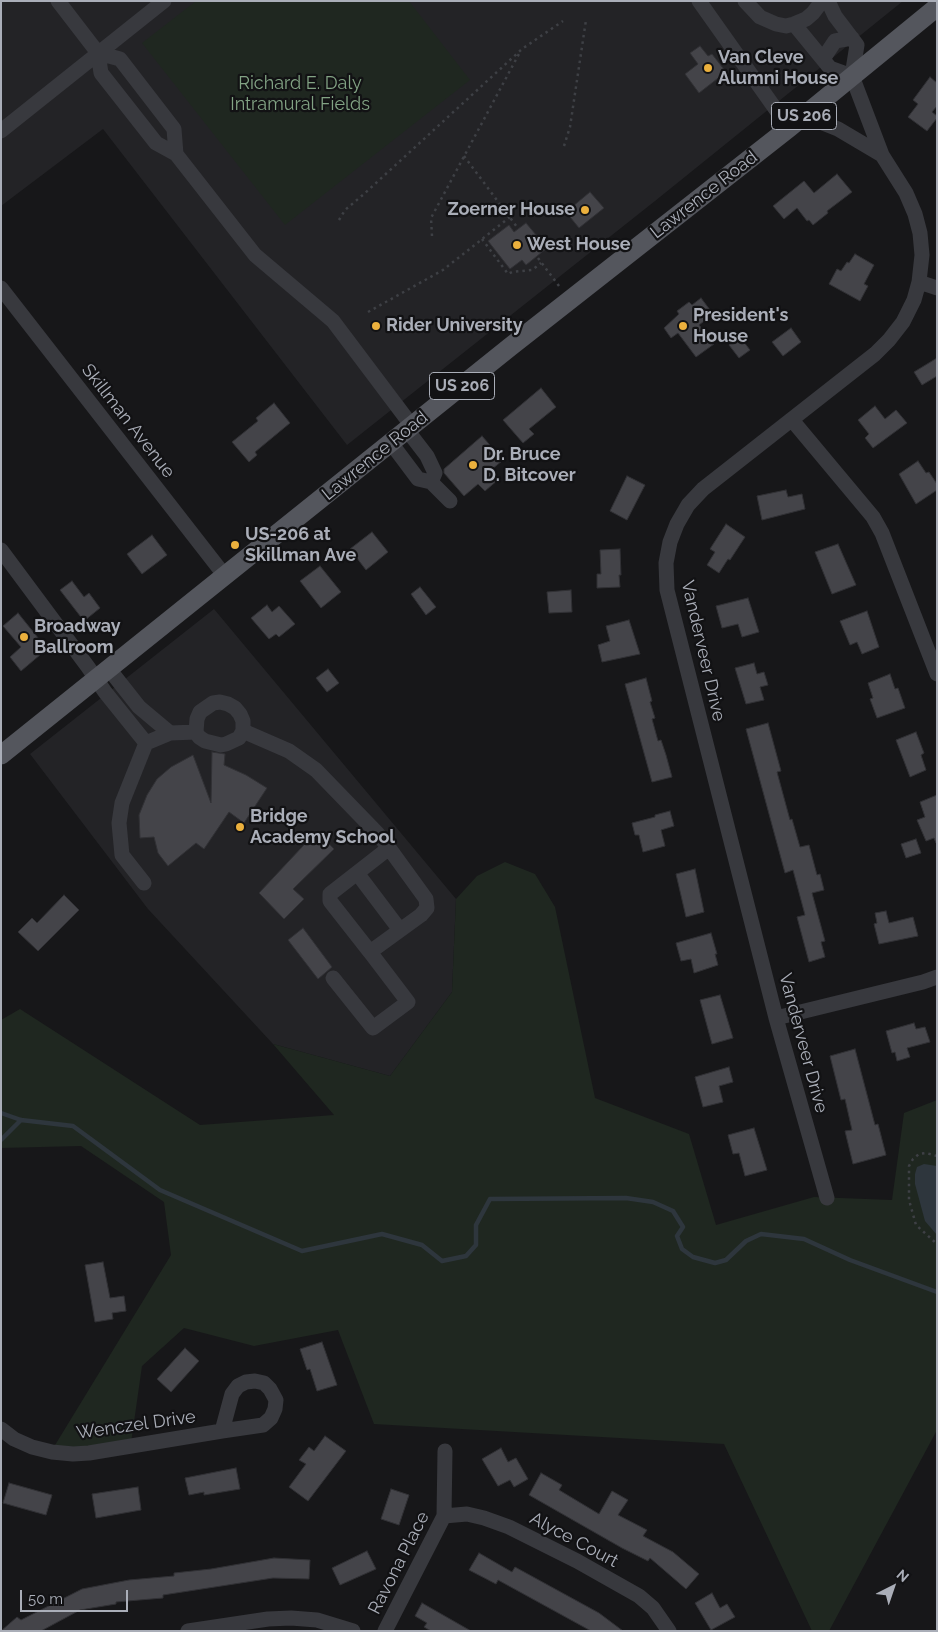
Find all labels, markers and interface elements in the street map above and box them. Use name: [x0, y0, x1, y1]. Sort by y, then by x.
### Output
place label: Van Cleve Alumni House: [718, 47, 838, 90]
marker: Van Cleve Alumni House: [702, 62, 714, 74]
park label: Richard E. Daly Intramural Fields: [230, 73, 370, 116]
road number: US 206: [772, 102, 836, 130]
street label: Lawrence Road: [646, 147, 762, 243]
place label: Zoerner House: [447, 199, 575, 221]
marker: Zoerner House: [579, 204, 591, 216]
place label: West House: [527, 234, 631, 256]
marker: West House: [511, 239, 523, 251]
place label: President's House: [693, 305, 788, 348]
place label: Rider University: [386, 315, 523, 337]
marker: Rider University: [370, 320, 382, 332]
marker: President's House: [677, 320, 689, 332]
street label: Skillman Avenue: [77, 360, 179, 482]
road number: US 206: [430, 372, 494, 400]
street label: Lawrence Road: [318, 407, 432, 505]
place label: Dr. Bruce D. Bitcover: [483, 444, 576, 486]
marker: Dr. Bruce D. Bitcover: [467, 459, 479, 471]
place label: US-206 at Skillman Ave: [245, 524, 356, 566]
marker: US-206 at Skillman Ave: [229, 539, 241, 551]
street label: Vanderveer Drive: [676, 578, 730, 724]
place label: Broadway Ballroom: [34, 616, 121, 659]
marker: Broadway Ballroom: [18, 631, 30, 643]
place label: Bridge Academy School: [250, 806, 395, 849]
marker: Bridge Academy School: [234, 821, 246, 833]
street label: Vanderveer Drive: [774, 971, 832, 1115]
street label: Wenczel Drive: [75, 1406, 197, 1444]
street label: Ravona Place: [364, 1508, 434, 1618]
street label: Alyce Court: [526, 1508, 622, 1572]
north arrow: [868, 1562, 918, 1612]
text: N: [894, 1566, 912, 1585]
scale bar: [22, 1580, 130, 1612]
text: 50 m: [28, 1590, 63, 1608]

